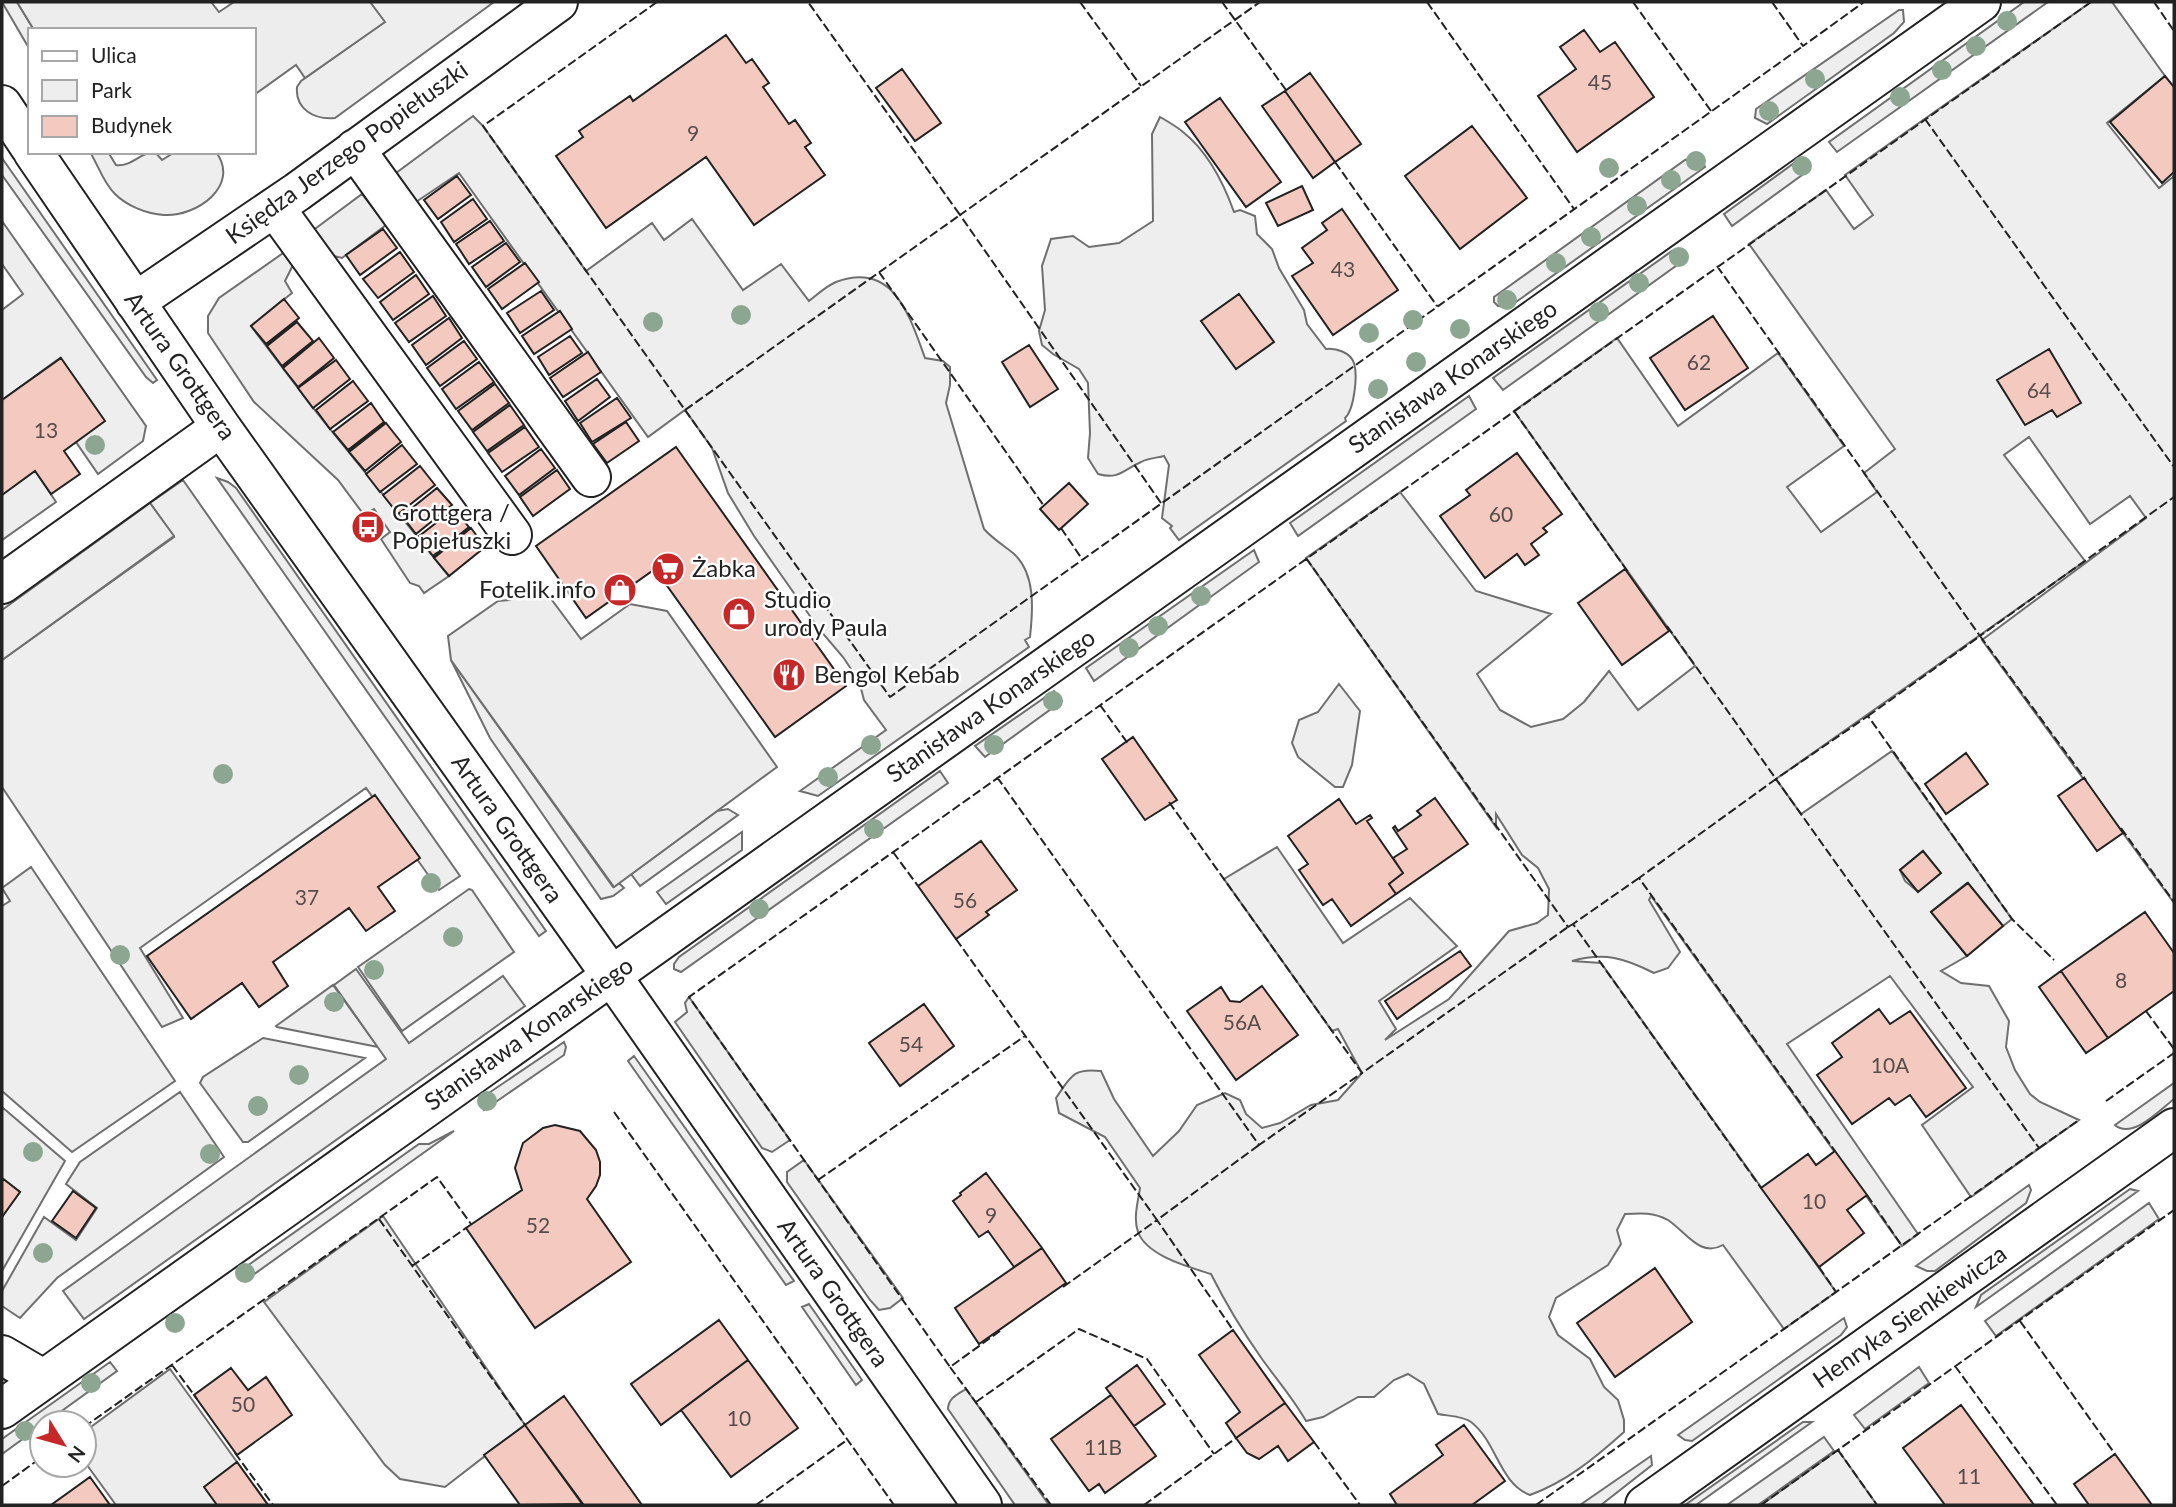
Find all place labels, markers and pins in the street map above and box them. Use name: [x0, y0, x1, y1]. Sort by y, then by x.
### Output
place label: Grottgera / Popiełuszki: [392, 497, 511, 554]
bus stop icon: Grottgera / Popiełuszki: [349, 508, 387, 546]
supermarket icon: Żabka: [649, 550, 687, 588]
place label: Żabka: [692, 553, 756, 582]
shop icon: Fotelik.info: [601, 571, 639, 609]
place label: Fotelik.info: [479, 574, 596, 603]
place label: Studio urody Paula: [764, 584, 888, 641]
shop icon: Studio urody Paula: [720, 595, 758, 633]
restaurant icon: Bengol Kebab: [770, 656, 808, 694]
place label: Bengol Kebab: [814, 659, 960, 688]

